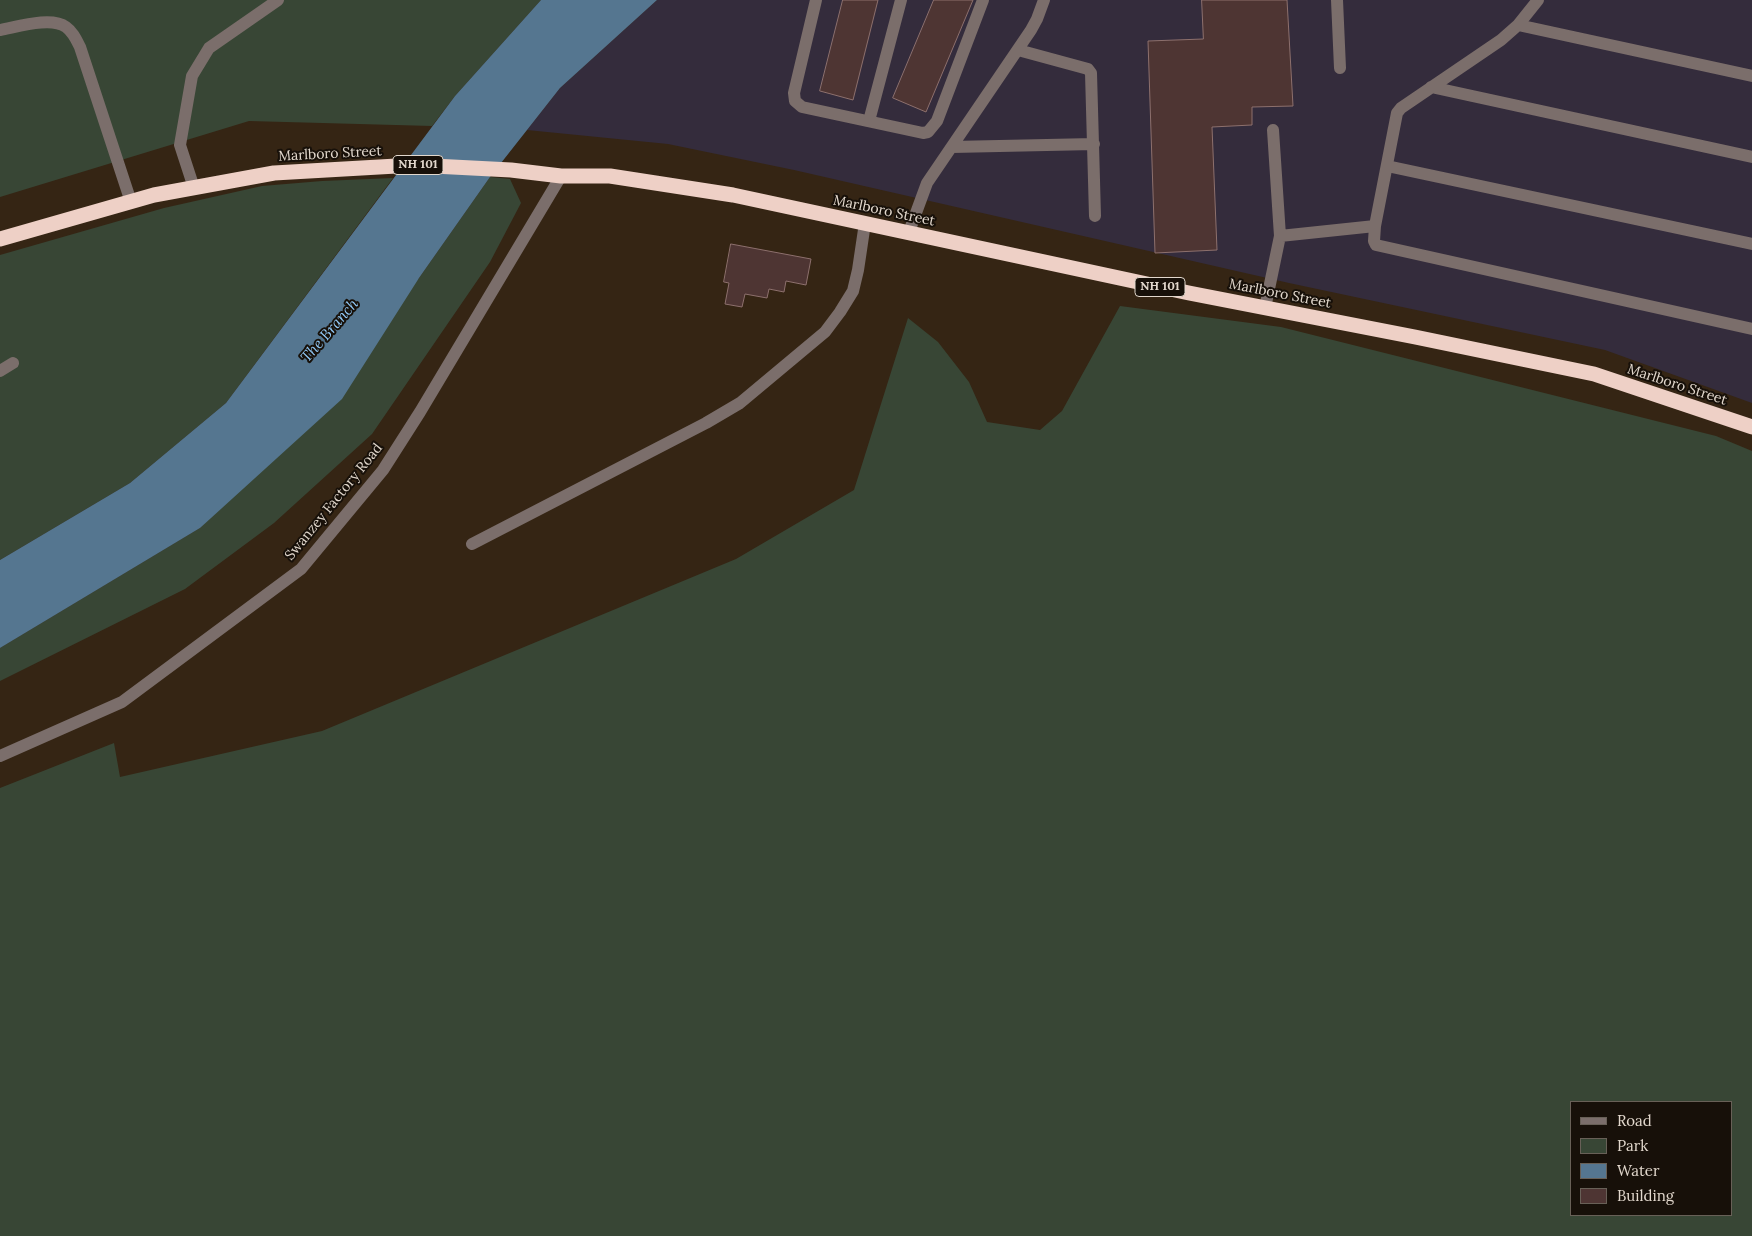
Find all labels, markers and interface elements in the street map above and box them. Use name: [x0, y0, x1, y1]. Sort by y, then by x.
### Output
street label: Marlboro Street: [278, 143, 382, 165]
road number: NH 101: [393, 156, 443, 174]
street label: Marlboro Street: [832, 192, 936, 230]
street label: Marlboro Street: [1227, 276, 1333, 312]
road number: NH 101: [1135, 278, 1185, 296]
water label: The Branch: [298, 296, 362, 366]
street label: Marlboro Street: [1625, 361, 1729, 409]
street label: Swanzey Factory Road: [282, 440, 386, 564]
legend: [1570, 1101, 1732, 1216]
text: Road: [1617, 1111, 1652, 1130]
text: Park: [1617, 1136, 1648, 1155]
text: Water: [1617, 1161, 1659, 1180]
text: Building: [1617, 1186, 1674, 1205]

